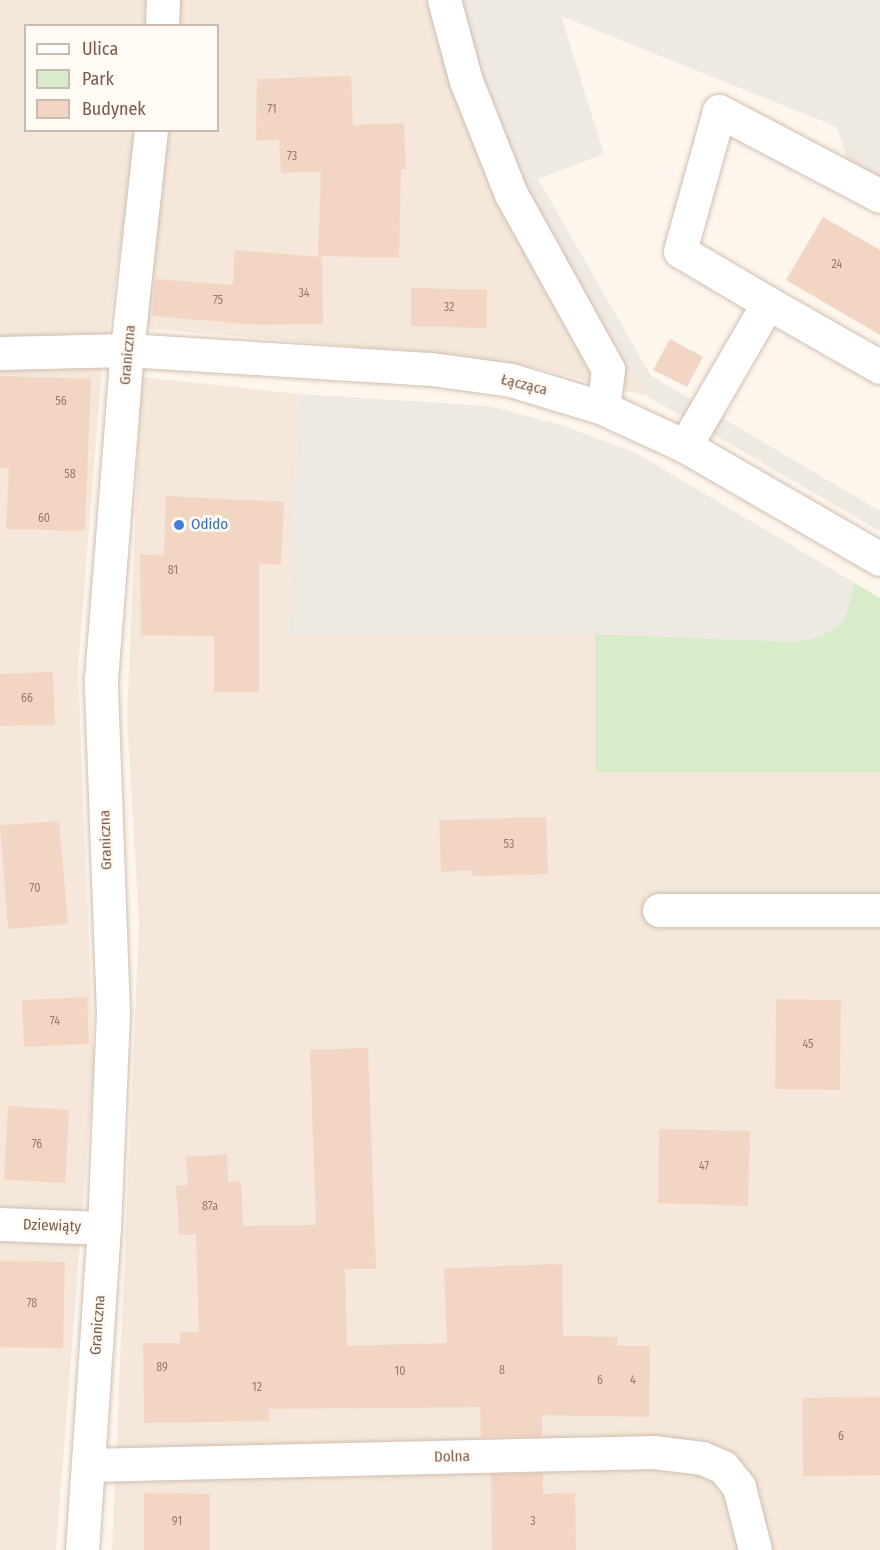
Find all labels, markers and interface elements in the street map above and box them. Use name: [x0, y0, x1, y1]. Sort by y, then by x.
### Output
legend: [24, 24, 219, 132]
text: Ulica: [82, 38, 118, 60]
text: Park: [82, 68, 114, 90]
text: Budynek: [82, 98, 146, 120]
house number: 71: [267, 103, 277, 117]
house number: 73: [287, 150, 297, 164]
house number: 24: [832, 258, 842, 272]
house number: 34: [298, 287, 310, 301]
house number: 75: [213, 294, 223, 308]
house number: 32: [444, 301, 454, 315]
street label: Graniczna: [116, 324, 140, 386]
street label: Łącząca: [499, 371, 549, 399]
house number: 56: [55, 395, 67, 409]
house number: 58: [64, 468, 76, 482]
house number: 60: [38, 512, 50, 526]
place label: Odido: [191, 516, 228, 534]
marker: Odido: [172, 518, 186, 532]
house number: 81: [168, 564, 178, 578]
house number: 66: [21, 692, 33, 706]
street label: Graniczna: [96, 810, 116, 870]
house number: 53: [504, 838, 514, 852]
house number: 70: [30, 882, 40, 896]
house number: 74: [50, 1015, 60, 1029]
house number: 45: [802, 1038, 814, 1052]
house number: 76: [32, 1138, 42, 1152]
house number: 47: [699, 1160, 709, 1174]
house number: 87a: [202, 1200, 218, 1214]
street label: Dziewiąty: [23, 1216, 81, 1236]
street label: Graniczna: [87, 1294, 109, 1356]
house number: 78: [27, 1297, 37, 1311]
house number: 89: [156, 1361, 168, 1375]
house number: 8: [499, 1364, 505, 1378]
house number: 10: [395, 1365, 405, 1379]
house number: 6: [597, 1374, 603, 1388]
house number: 4: [630, 1374, 636, 1388]
house number: 12: [252, 1381, 262, 1395]
house number: 6: [838, 1430, 844, 1444]
street label: Dolna: [434, 1448, 470, 1466]
house number: 91: [172, 1515, 182, 1529]
house number: 3: [530, 1515, 536, 1529]

